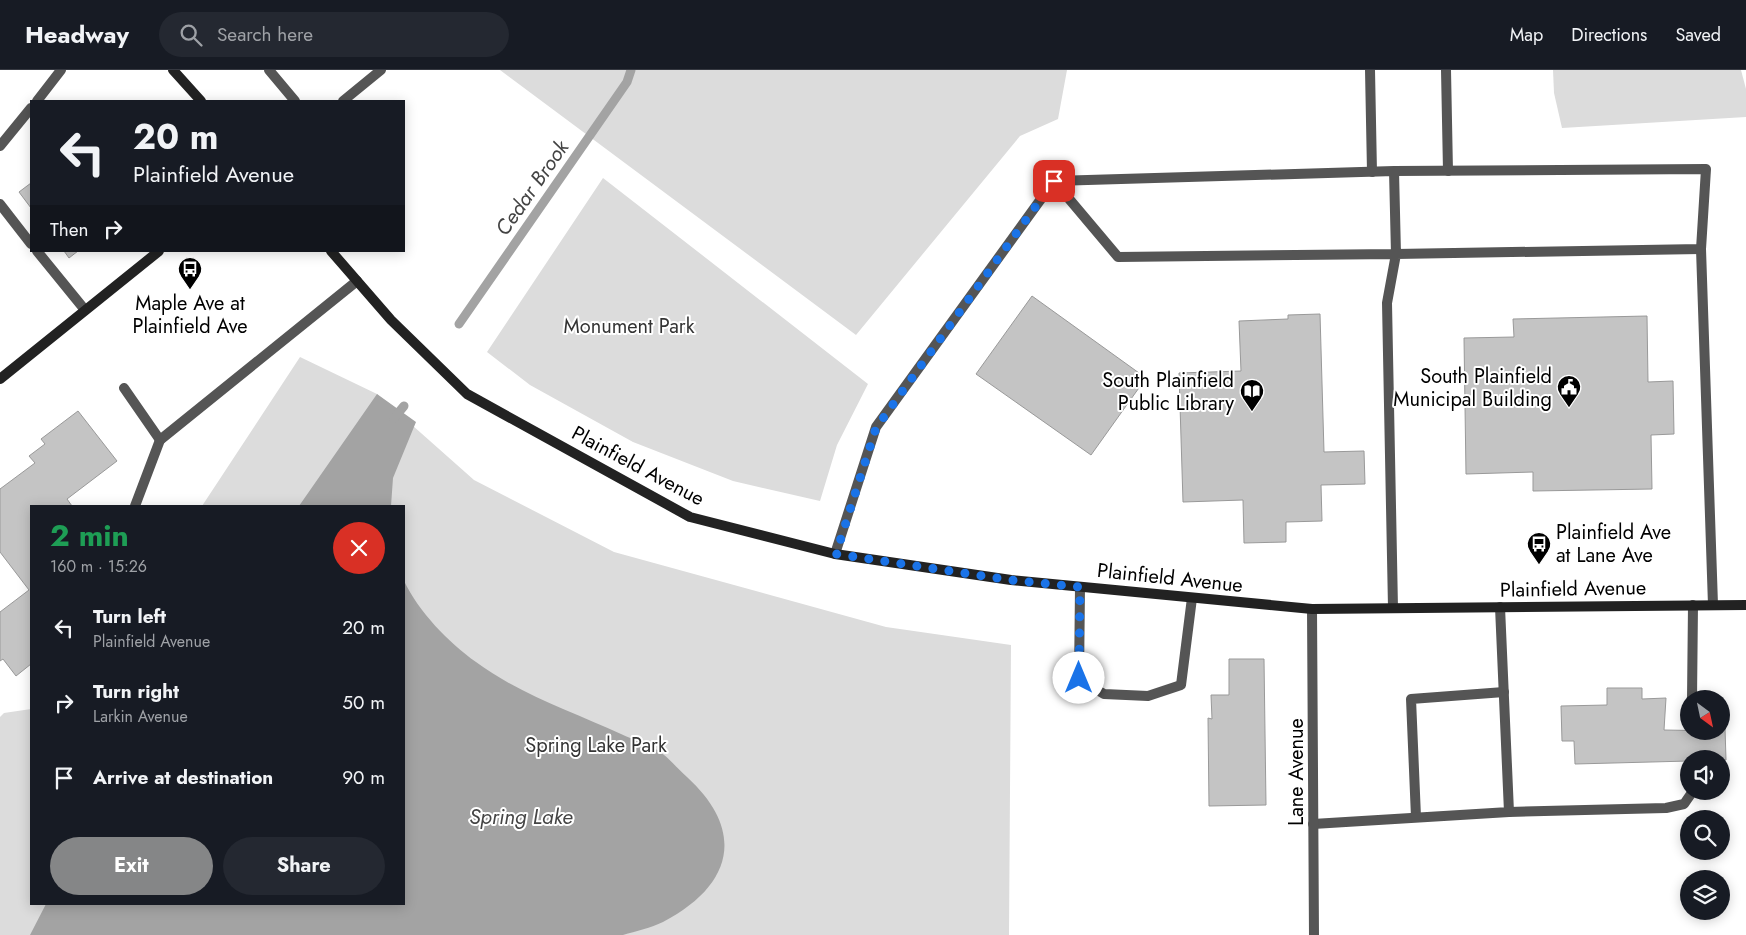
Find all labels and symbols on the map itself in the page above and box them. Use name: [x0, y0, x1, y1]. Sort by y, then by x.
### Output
water label: Cedar Brook: [488, 133, 577, 242]
pin: [1033, 160, 1075, 202]
bus stop icon: Maple Ave at Plainfield Ave: [177, 256, 203, 290]
place label: Maple Ave at Plainfield Ave: [132, 289, 248, 341]
park label: Monument Park: [564, 312, 695, 341]
place label: South Plainfield Municipal Building: [1393, 362, 1552, 414]
place label: South Plainfield Public Library: [1102, 366, 1234, 418]
public building icon: South Plainfield Municipal Building: [1556, 374, 1582, 408]
library icon: South Plainfield Public Library: [1239, 378, 1265, 412]
street label: Plainfield Avenue: [567, 419, 709, 513]
place label: Plainfield Ave at Lane Ave: [1556, 518, 1671, 570]
bus stop icon: Plainfield Ave at Lane Ave: [1526, 531, 1552, 565]
street label: Plainfield Avenue: [1096, 556, 1244, 600]
street label: Plainfield Avenue: [1500, 573, 1646, 605]
position arrow: [1052, 651, 1104, 703]
north arrow: [1680, 690, 1730, 740]
street label: Lane Avenue: [1282, 718, 1311, 826]
park label: Spring Lake Park: [525, 731, 667, 760]
water label: Spring Lake: [469, 802, 573, 832]

